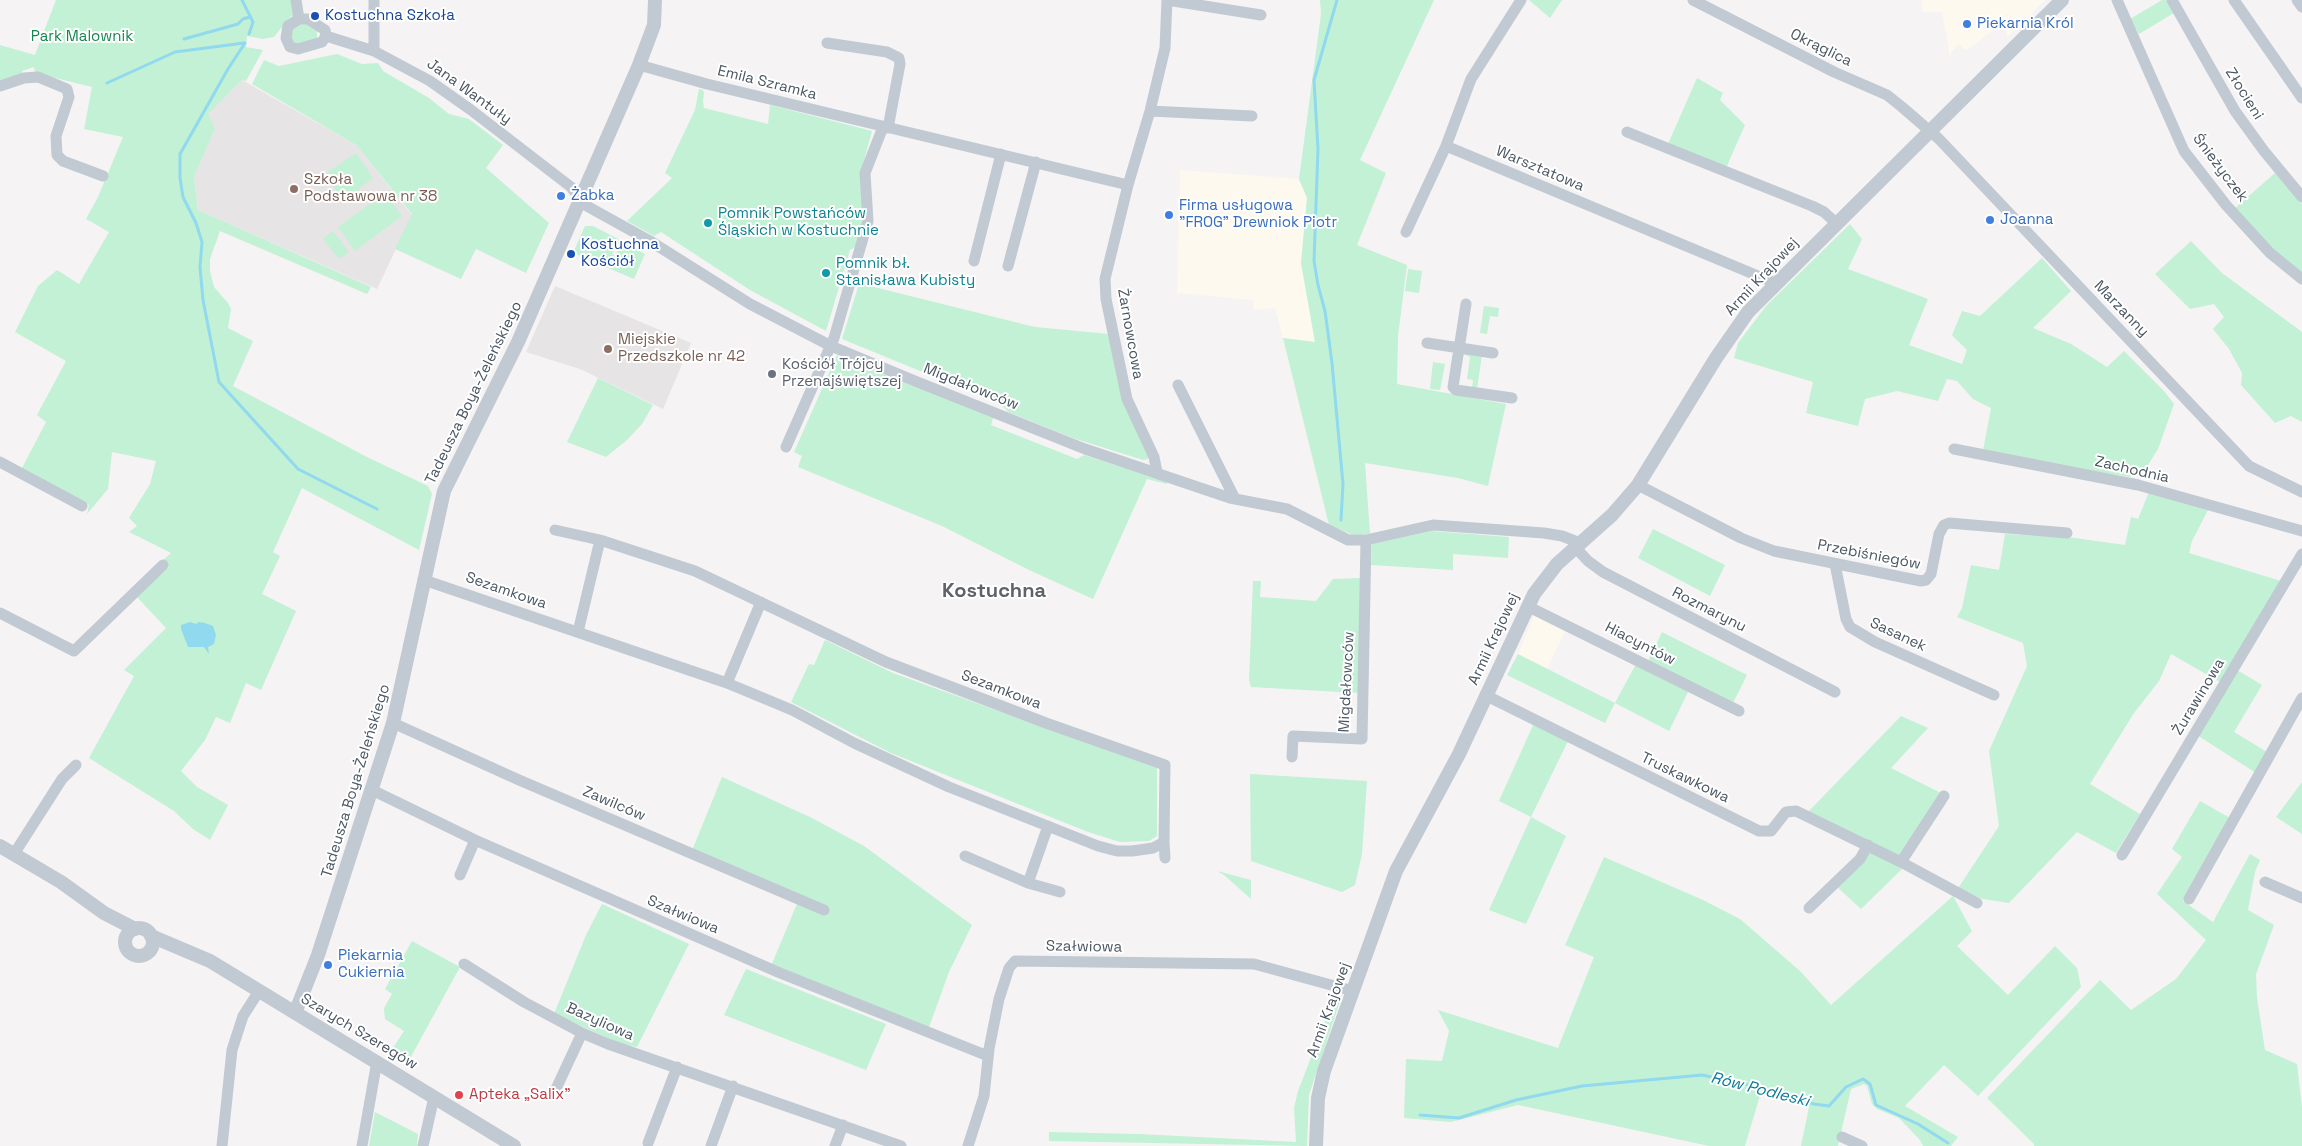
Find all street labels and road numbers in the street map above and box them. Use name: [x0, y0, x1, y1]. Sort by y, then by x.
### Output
street label: Okrąglica: [1787, 25, 1855, 71]
street label: Jana Wantuły: [423, 55, 515, 129]
street label: Emila Szramka: [716, 62, 818, 104]
street label: Złocieni: [2221, 65, 2267, 123]
street label: Śnieżyczek: [2188, 130, 2252, 206]
street label: Warsztatowa: [1493, 142, 1587, 196]
street label: Armii Krajowej: [1721, 234, 1803, 320]
street label: Marzanny: [2090, 277, 2152, 341]
street label: Żarnowcowa: [1113, 287, 1147, 381]
street label: Tadeusza Boya-Żeleńskiego: [422, 298, 526, 488]
street label: Migdałowców: [921, 360, 1021, 414]
street label: Zachodnia: [2093, 453, 2171, 487]
street label: Przebiśniegów: [1816, 536, 1922, 574]
street label: Sezamkowa: [463, 569, 549, 613]
street label: Rozmarynu: [1669, 584, 1749, 636]
street label: Armii Krajowej: [1465, 590, 1523, 688]
street label: Sasanek: [1867, 614, 1929, 656]
street label: Hiacyntów: [1602, 619, 1678, 669]
street label: Migdałowców: [1335, 631, 1359, 733]
street label: Żurawinowa: [2169, 655, 2229, 739]
street label: Sezamkowa: [958, 666, 1044, 714]
street label: Tadeusza Boya-Żeleńskiego: [318, 682, 394, 880]
street label: Truskawkowa: [1638, 749, 1732, 807]
street label: Zawilców: [580, 783, 648, 825]
street label: Szałwiowa: [644, 892, 722, 938]
street label: Szałwiowa: [1046, 937, 1122, 957]
street label: Armii Krajowej: [1303, 960, 1355, 1060]
street label: Szarych Szeregów: [297, 990, 421, 1074]
street label: Bazyliowa: [563, 999, 637, 1045]

